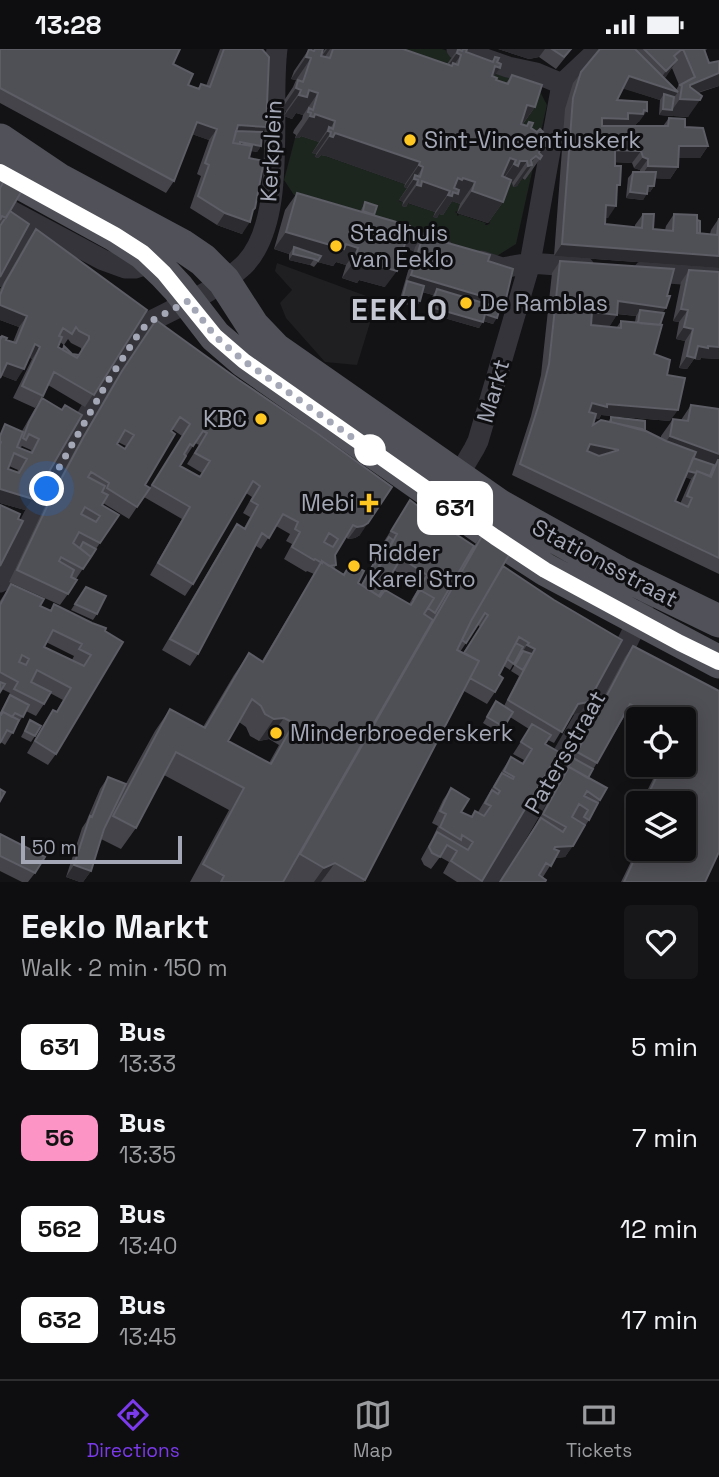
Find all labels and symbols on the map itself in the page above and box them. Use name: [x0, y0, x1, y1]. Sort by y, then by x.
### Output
street label: Kerkplein: [253, 99, 289, 203]
place label: Sint-Vincentiuskerk: [424, 125, 641, 155]
marker: Sint-Vincentiuskerk: [402, 132, 418, 148]
place label: Stadhuis van Eeklo: [350, 218, 454, 274]
marker: Stadhuis van Eeklo: [328, 238, 344, 254]
place label: De Ramblas: [480, 288, 608, 318]
district label: EEKLO: [351, 290, 449, 329]
marker: De Ramblas: [458, 295, 474, 311]
street label: Markt: [470, 356, 516, 426]
place label: KBC: [203, 404, 247, 434]
marker: KBC: [253, 411, 269, 427]
unlabelled marker: [355, 435, 385, 465]
your location: [29, 471, 64, 506]
line badge: 631: [415, 485, 495, 531]
place label: Mebi: [301, 488, 355, 518]
marker: Mebi: [361, 495, 377, 511]
street label: Stationsstraat: [527, 512, 683, 614]
place label: Ridder Karel Stro: [368, 538, 476, 594]
marker: Ridder Karel Stro: [346, 558, 362, 574]
street label: Patersstraat: [518, 685, 612, 819]
place label: Minderbroederskerk: [290, 718, 513, 748]
marker: Minderbroederskerk: [268, 725, 284, 741]
scale bar: [21, 833, 182, 865]

